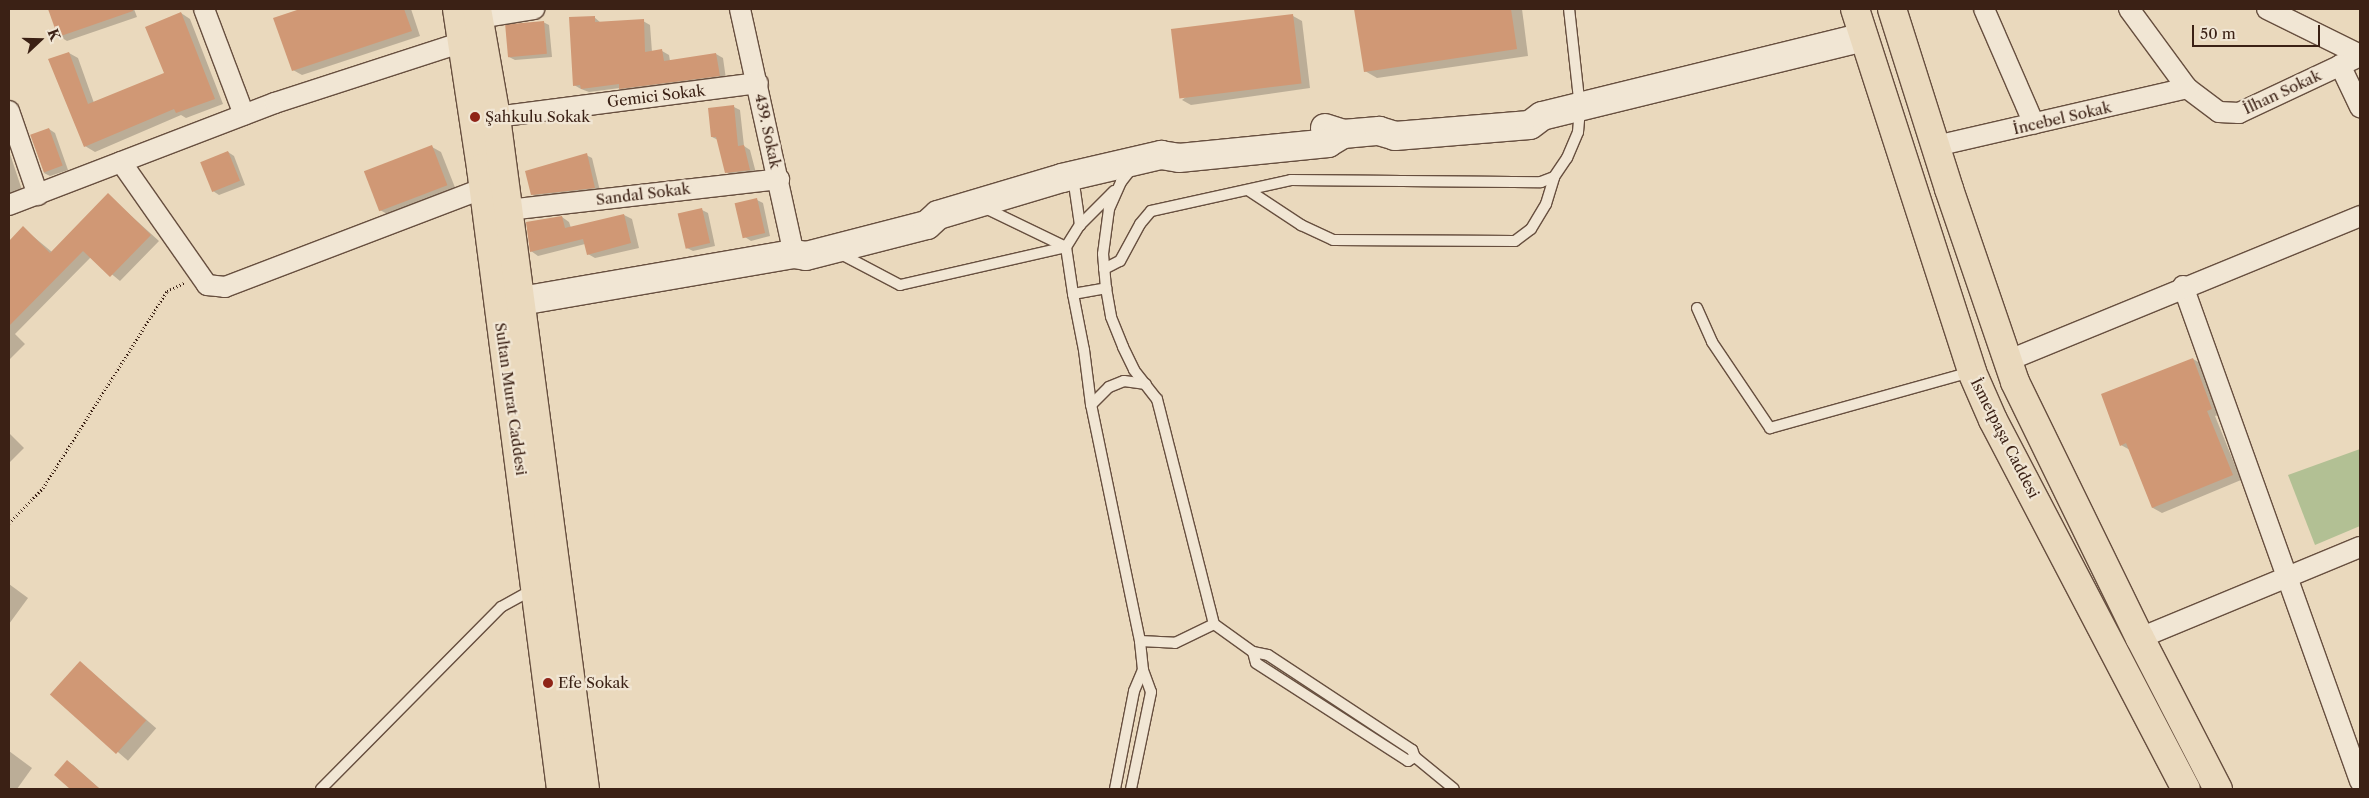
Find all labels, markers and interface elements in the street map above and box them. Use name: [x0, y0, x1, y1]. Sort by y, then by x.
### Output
north arrow: [15, 15, 65, 65]
scale bar: [2194, 15, 2322, 47]
text: 50 m: [2200, 24, 2236, 43]
text: K: [44, 26, 64, 43]
street label: İlhan Sokak: [2240, 66, 2324, 118]
street label: Gemici Sokak: [606, 81, 706, 111]
street label: 439. Sokak: [751, 92, 785, 170]
street label: İncebel Sokak: [2011, 98, 2113, 138]
place label: Şahkulu Sokak: [485, 108, 590, 126]
marker: Şahkulu Sokak: [469, 111, 481, 123]
street label: Sandal Sokak: [595, 179, 691, 209]
street label: Sultan Murat Caddesi: [491, 321, 531, 477]
street label: İsmetpaşa Caddesi: [1967, 375, 2043, 501]
place label: Efe Sokak: [558, 674, 629, 692]
marker: Efe Sokak: [542, 677, 554, 689]

